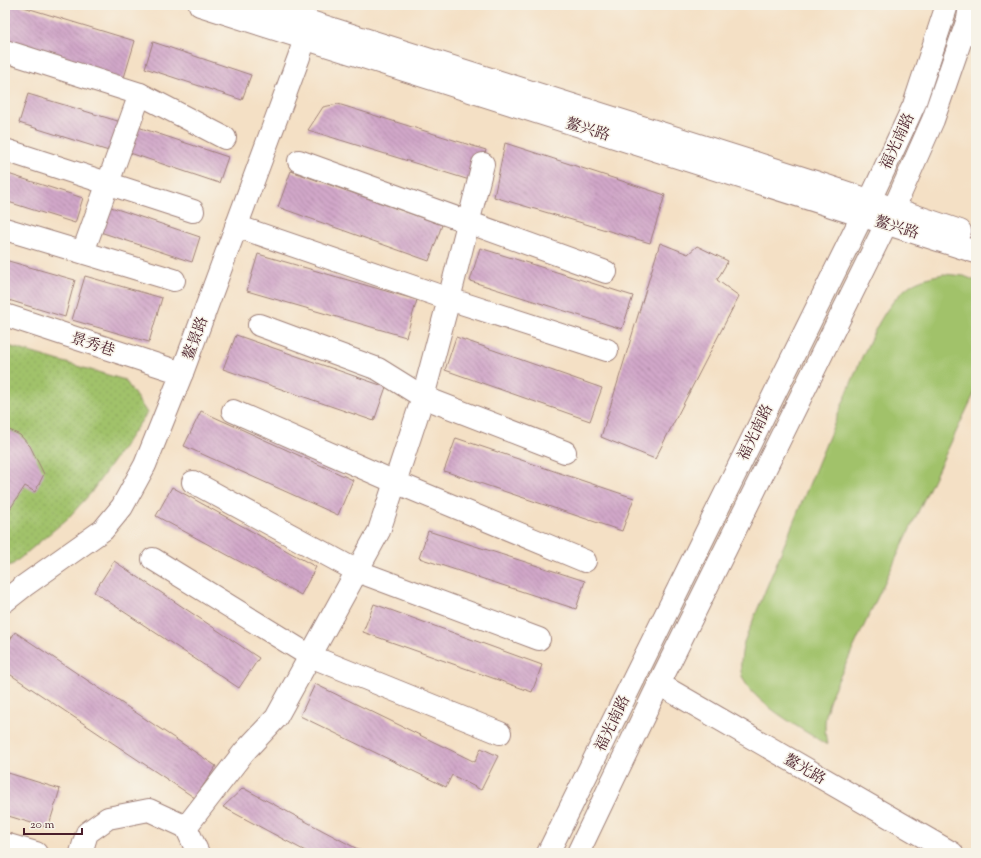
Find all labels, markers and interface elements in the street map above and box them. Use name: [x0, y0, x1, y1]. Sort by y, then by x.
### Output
street label: 福光南路: [876, 110, 921, 173]
street label: 鳌兴路: [563, 114, 612, 147]
street label: 鳌兴路: [872, 212, 921, 245]
street label: 鳌景路: [179, 314, 214, 363]
street label: 景秀巷: [68, 328, 117, 362]
street label: 福光南路: [734, 401, 779, 464]
street label: 福光南路: [591, 692, 636, 755]
street label: 鳌光路: [780, 750, 829, 791]
scale bar: [24, 810, 82, 836]
text: 20 m: [30, 816, 55, 834]

